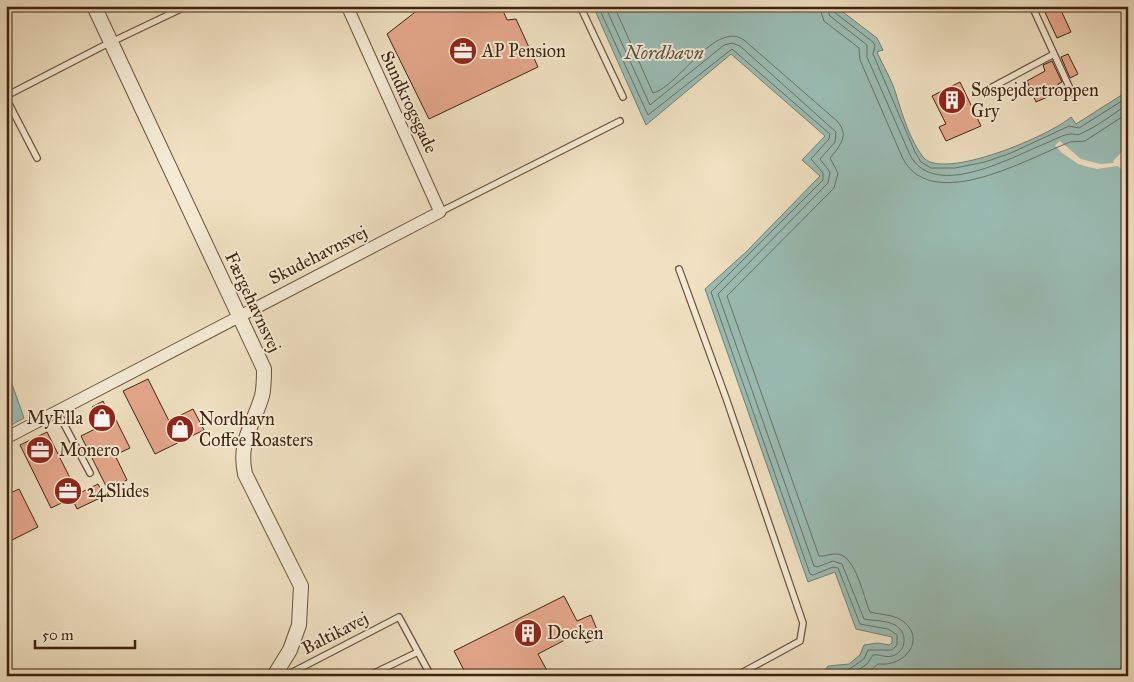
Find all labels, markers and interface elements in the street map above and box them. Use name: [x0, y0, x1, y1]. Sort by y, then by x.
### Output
office icon: AP Pension: [448, 36, 478, 66]
place label: AP Pension: [481, 40, 566, 62]
water label: Nordhavn: [623, 41, 704, 64]
street label: Sundkrogsgade: [375, 47, 442, 157]
place label: Søspejdertroppen Gry: [971, 79, 1099, 122]
building icon: Søspejdertroppen Gry: [937, 85, 967, 115]
street label: Skudehavnsvej: [265, 221, 371, 289]
street label: Færgehavnsvej: [219, 248, 286, 356]
shop icon: MyElla: [87, 403, 117, 433]
place label: MyElla: [27, 407, 83, 429]
place label: Nordhavn Coffee Roasters: [199, 408, 313, 451]
shop icon: Nordhavn Coffee Roasters: [165, 414, 195, 444]
office icon: Monero: [25, 435, 55, 465]
place label: Monero: [59, 439, 120, 461]
office icon: 24Slides: [53, 476, 83, 506]
place label: 24Slides: [87, 480, 149, 502]
street label: Baltikavej: [298, 607, 372, 659]
scale bar: [35, 617, 135, 649]
building icon: Docken: [513, 618, 543, 648]
place label: Docken: [547, 622, 604, 644]
text: 50 m: [42, 626, 74, 644]

